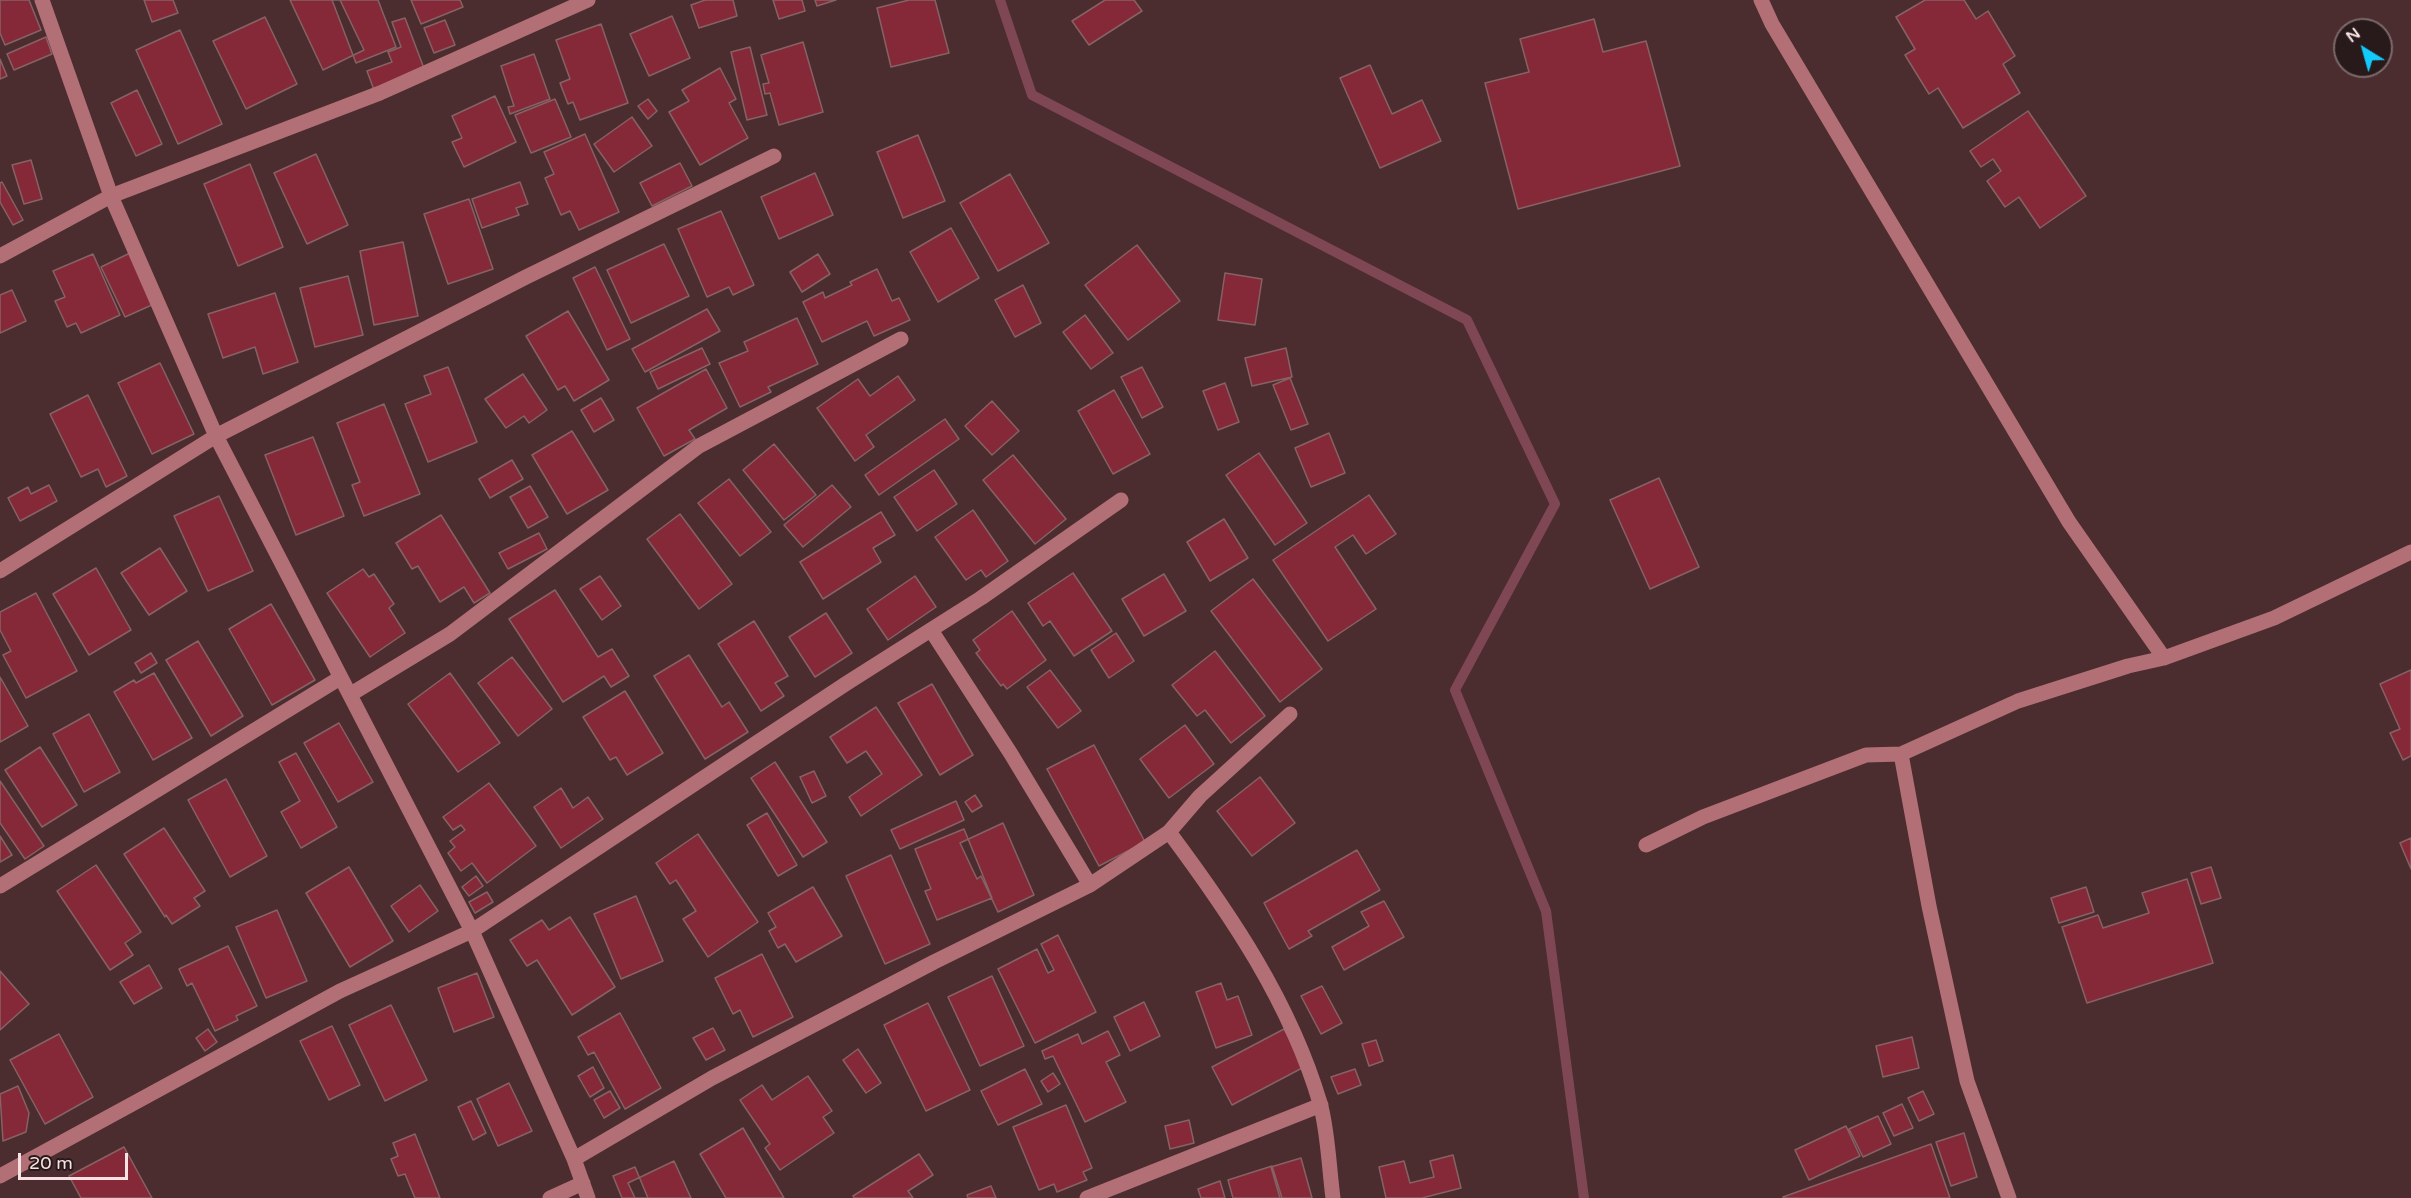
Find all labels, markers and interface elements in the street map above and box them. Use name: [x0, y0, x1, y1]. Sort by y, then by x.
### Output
north arrow: [2333, 18, 2393, 78]
text: N: [2342, 23, 2365, 47]
scale bar: [21, 1141, 130, 1179]
text: 20 m: [29, 1152, 73, 1174]

